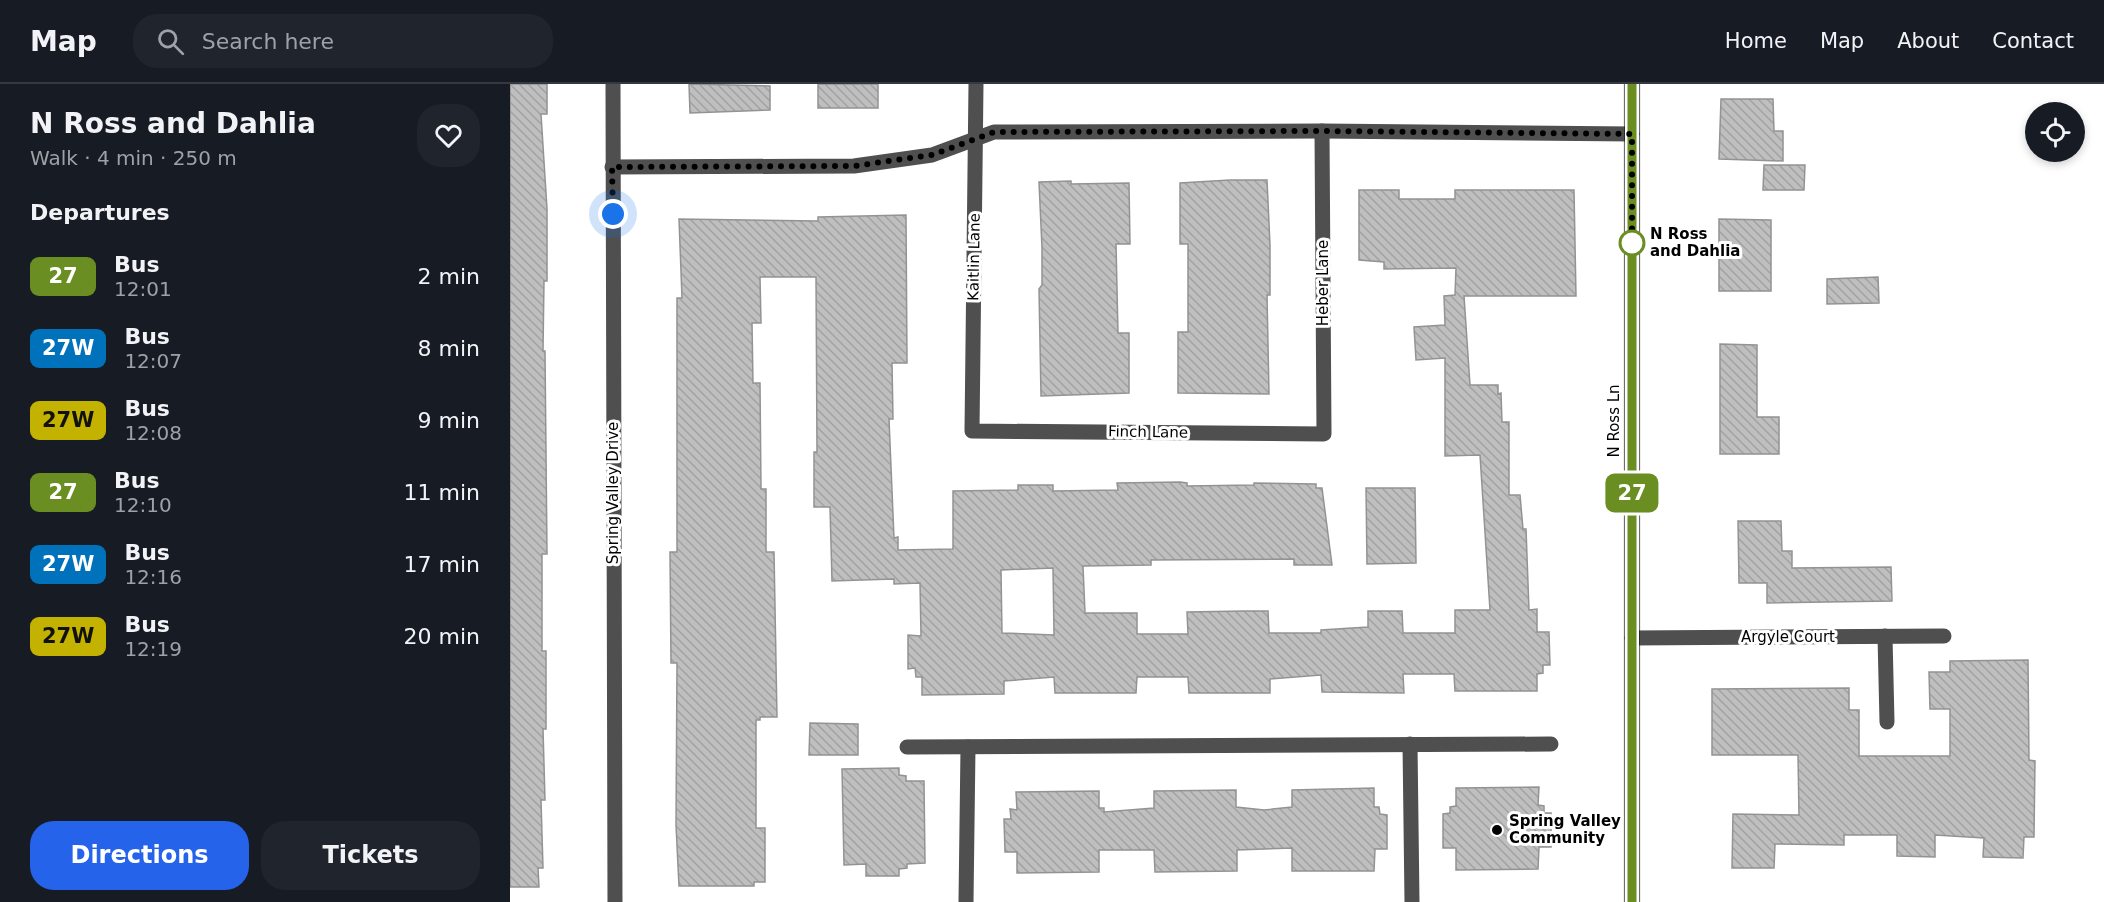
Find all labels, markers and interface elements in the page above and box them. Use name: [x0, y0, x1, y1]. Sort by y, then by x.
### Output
search box: [133, 14, 553, 68]
text: Map: [30, 25, 97, 58]
icon: search: [154, 25, 187, 58]
text: Search here: [202, 29, 334, 54]
text: Home: [1725, 29, 1787, 53]
text: Map: [1820, 29, 1864, 53]
text: About: [1897, 29, 1959, 53]
text: Contact: [1992, 29, 2074, 53]
map controls: [2025, 102, 2085, 162]
button: locate: [2025, 102, 2085, 162]
button: heart: [417, 104, 480, 167]
text: N Ross and Dahlia: [30, 107, 316, 140]
text: Walk · 4 min · 250 m: [30, 146, 237, 170]
your location: [598, 199, 628, 229]
text: Departures: [30, 200, 170, 225]
street label: Kaitlin Lane: [964, 213, 984, 301]
place label: N Ross and Dahlia: [1650, 225, 1740, 260]
marker: N Ross and Dahlia: [1619, 230, 1645, 256]
street label: Heber Lane: [1314, 240, 1332, 326]
text: Bus: [114, 252, 160, 277]
text: 27: [48, 264, 78, 288]
text: 2 min: [418, 264, 480, 289]
text: 12:01: [114, 277, 172, 301]
text: Bus: [124, 324, 170, 349]
text: 27W: [42, 336, 94, 360]
text: 8 min: [418, 336, 480, 361]
text: 12:07: [124, 349, 182, 373]
street label: N Ross Ln: [1605, 384, 1623, 458]
text: Bus: [124, 396, 170, 421]
text: 27W: [42, 408, 94, 432]
text: 9 min: [418, 408, 480, 433]
text: 12:08: [124, 421, 182, 445]
street label: Spring Valley Drive: [604, 422, 622, 564]
street label: Finch Lane: [1108, 422, 1188, 442]
text: Bus: [114, 468, 160, 493]
line badge: 27: [1605, 474, 1659, 512]
text: 27: [48, 480, 78, 504]
text: 11 min: [404, 480, 480, 505]
text: 27: [1617, 481, 1647, 505]
text: 12:10: [114, 493, 172, 517]
text: Bus: [124, 540, 170, 565]
text: 27W: [42, 552, 94, 576]
text: 17 min: [404, 552, 480, 577]
text: 12:16: [124, 565, 182, 589]
text: Bus: [124, 612, 170, 637]
text: 27W: [42, 624, 94, 648]
text: 20 min: [404, 624, 480, 649]
street label: Argyle Court: [1741, 628, 1835, 646]
text: 12:19: [124, 637, 182, 661]
place label: Spring Valley Community: [1509, 812, 1621, 847]
button: Directions: [30, 821, 249, 890]
button: Tickets: [261, 821, 480, 890]
marker: Spring Valley Community: [1490, 823, 1504, 837]

